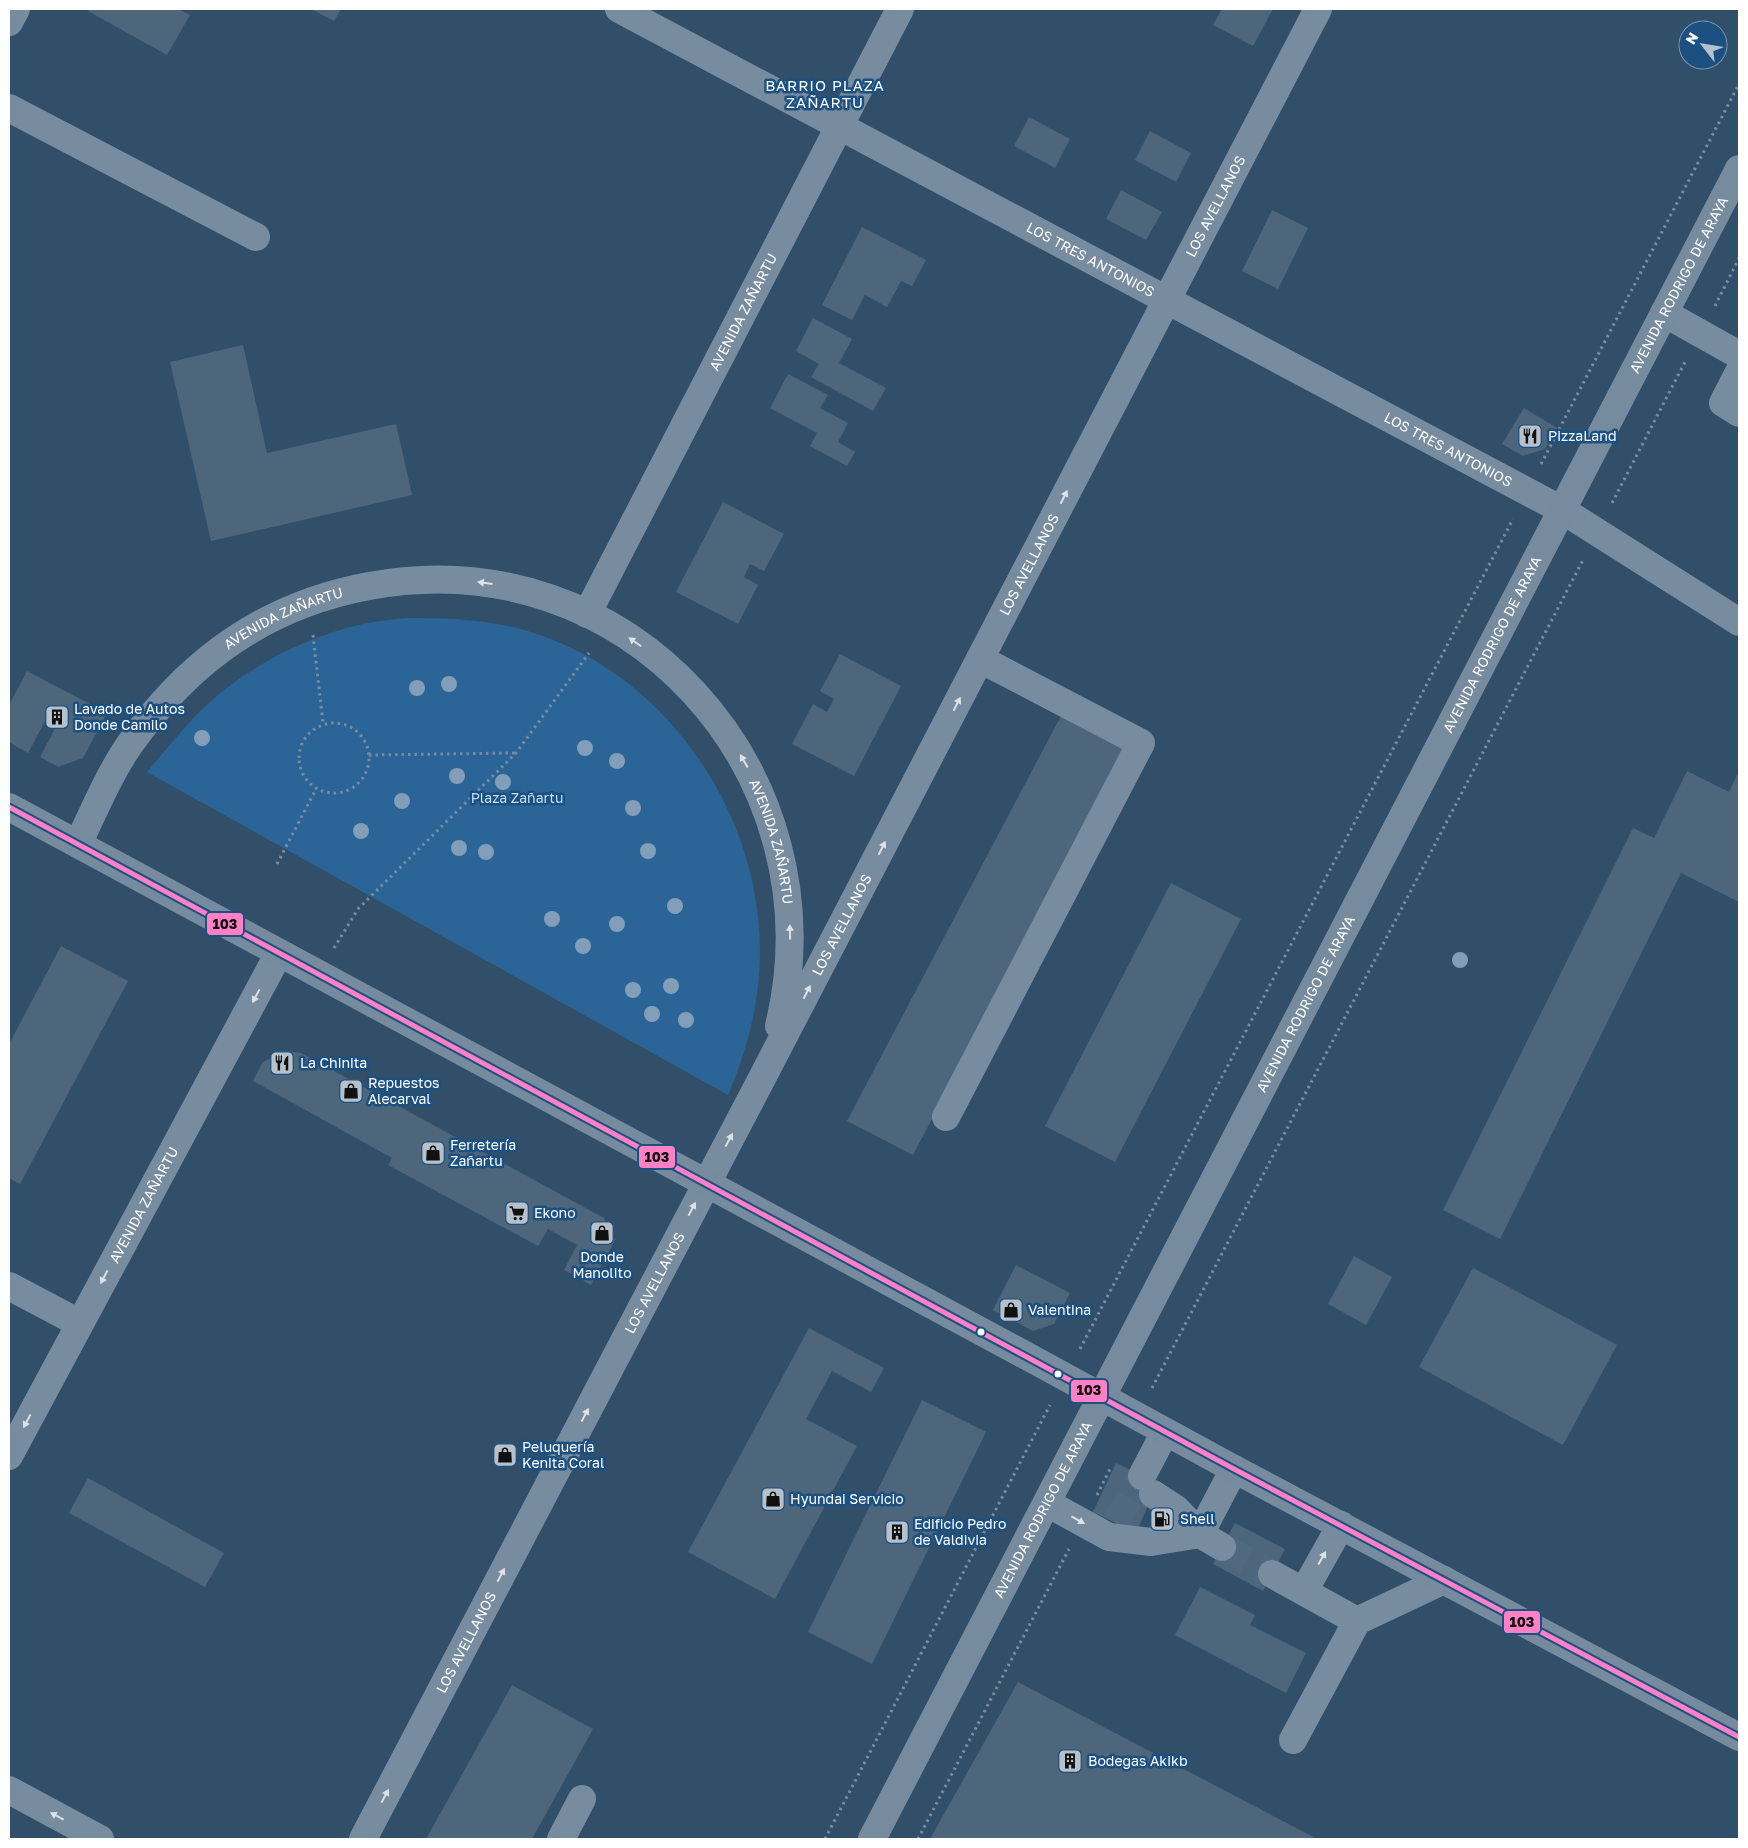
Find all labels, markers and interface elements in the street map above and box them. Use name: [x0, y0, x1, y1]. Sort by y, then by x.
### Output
north arrow: [1678, 20, 1728, 70]
text: N: [1681, 29, 1701, 47]
district label: BARRIO PLAZA ZAÑARTU: [765, 76, 885, 111]
street label: LOS AVELLANOS: [1182, 152, 1248, 260]
street label: AVENIDA RODRIGO DE ARAYA: [1626, 193, 1731, 376]
street label: LOS TRES ANTONIOS: [1024, 218, 1158, 300]
street label: AVENIDA ZAÑARTU: [705, 250, 780, 373]
street label: LOS TRES ANTONIOS: [1381, 408, 1515, 490]
restaurant icon: PizzaLand: [1517, 423, 1543, 449]
place label: PizzaLand: [1548, 427, 1617, 444]
one-way arrow: [1060, 490, 1068, 505]
street label: LOS AVELLANOS: [995, 511, 1062, 618]
street label: AVENIDA RODRIGO DE ARAYA: [1439, 552, 1545, 735]
one-way arrow: [477, 579, 493, 587]
street label: AVENIDA ZAÑARTU: [220, 583, 345, 653]
one-way arrow: [628, 637, 642, 647]
one-way arrow: [953, 697, 961, 711]
place label: Lavado de Autos Donde Camilo: [74, 700, 185, 733]
building icon: Lavado de Autos Donde Camilo: [44, 704, 70, 730]
one-way arrow: [740, 753, 748, 768]
street label: AVENIDA ZAÑARTU: [746, 776, 797, 905]
park label: Plaza Zañartu: [471, 789, 563, 806]
one-way arrow: [878, 841, 886, 855]
street label: LOS AVELLANOS: [808, 871, 875, 978]
line badge: 103: [206, 912, 244, 936]
street label: AVENIDA RODRIGO DE ARAYA: [1252, 912, 1358, 1095]
text: 103: [213, 915, 237, 932]
one-way arrow: [786, 924, 794, 940]
one-way arrow: [803, 985, 811, 999]
one-way arrow: [252, 988, 260, 1003]
restaurant icon: La Chinita: [269, 1050, 295, 1076]
place label: La Chinita: [300, 1054, 367, 1071]
place label: Repuestos Alecarval: [368, 1074, 440, 1107]
shop icon: Repuestos Alecarval: [338, 1078, 364, 1104]
one-way arrow: [725, 1133, 734, 1147]
place label: Ferretería Zañartu: [450, 1136, 516, 1169]
shop icon: Ferretería Zañartu: [420, 1140, 446, 1166]
street label: AVENIDA ZAÑARTU: [105, 1144, 182, 1266]
line badge: 103: [638, 1145, 676, 1169]
text: 103: [645, 1148, 669, 1165]
supermarket icon: Ekono: [504, 1200, 530, 1226]
one-way arrow: [688, 1202, 697, 1216]
place label: Ekono: [534, 1204, 576, 1221]
shop icon: Donde Manolito: [589, 1220, 615, 1246]
street label: LOS AVELLANOS: [621, 1229, 688, 1336]
place label: Donde Manolito: [572, 1248, 632, 1281]
one-way arrow: [100, 1270, 108, 1285]
shop icon: Valentina: [998, 1297, 1024, 1323]
place label: Valentina: [1028, 1301, 1091, 1318]
unlabelled marker: [976, 1327, 986, 1337]
unlabelled marker: [1053, 1369, 1063, 1379]
line badge: 103: [1070, 1379, 1108, 1403]
text: 103: [1077, 1381, 1101, 1398]
one-way arrow: [581, 1408, 589, 1422]
one-way arrow: [23, 1414, 32, 1427]
street label: AVENIDA RODRIGO DE ARAYA: [990, 1418, 1096, 1601]
place label: Peluquería Kenita Coral: [522, 1438, 605, 1471]
shop icon: Peluquería Kenita Coral: [492, 1442, 518, 1468]
shop icon: Hyundai Servicio: [760, 1486, 786, 1512]
place label: Hyundai Servicio: [790, 1490, 904, 1507]
fuel station icon: Shell: [1149, 1506, 1175, 1532]
place label: Shell: [1180, 1510, 1215, 1527]
place label: Edificio Pedro de Valdivia: [914, 1515, 1006, 1548]
one-way arrow: [1071, 1516, 1085, 1524]
building icon: Edificio Pedro de Valdivia: [884, 1519, 910, 1545]
one-way arrow: [1318, 1552, 1327, 1565]
one-way arrow: [497, 1567, 505, 1582]
street label: LOS AVELLANOS: [432, 1589, 499, 1696]
line badge: 103: [1503, 1610, 1541, 1634]
text: 103: [1510, 1613, 1534, 1630]
building icon: Bodegas Akikb: [1057, 1748, 1083, 1774]
place label: Bodegas Akikb: [1088, 1752, 1188, 1769]
one-way arrow: [381, 1789, 389, 1803]
one-way arrow: [49, 1812, 64, 1820]

